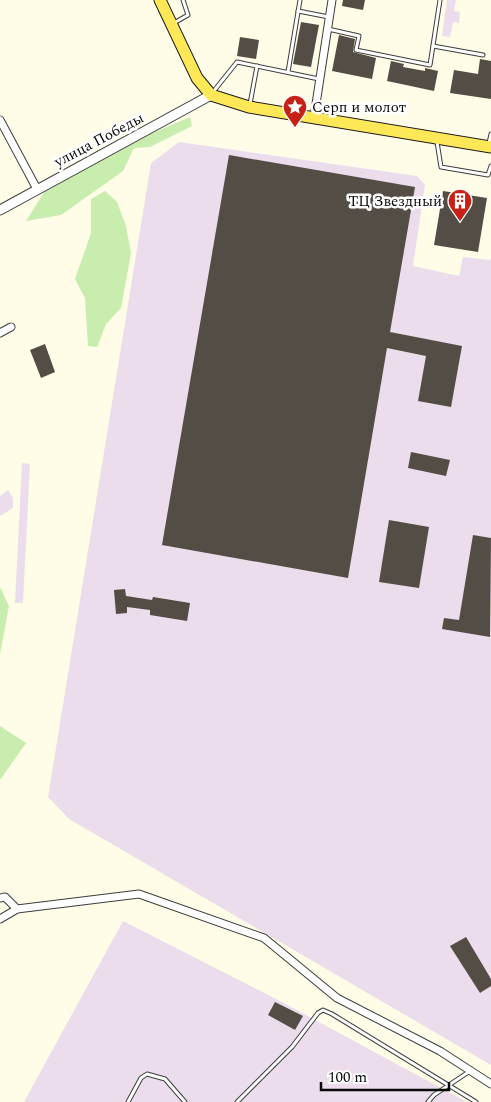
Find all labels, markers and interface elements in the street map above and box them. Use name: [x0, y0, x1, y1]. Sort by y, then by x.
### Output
place icon: Серп и молот: [282, 94, 308, 128]
place label: Серп и молот: [312, 96, 406, 119]
street label: улица Победы: [49, 107, 148, 174]
building icon: ТЦ Звездный: [447, 188, 473, 222]
place label: ТЦ Звездный: [348, 190, 442, 213]
scale bar: [321, 1060, 448, 1092]
text: 100 m: [328, 1066, 367, 1089]

